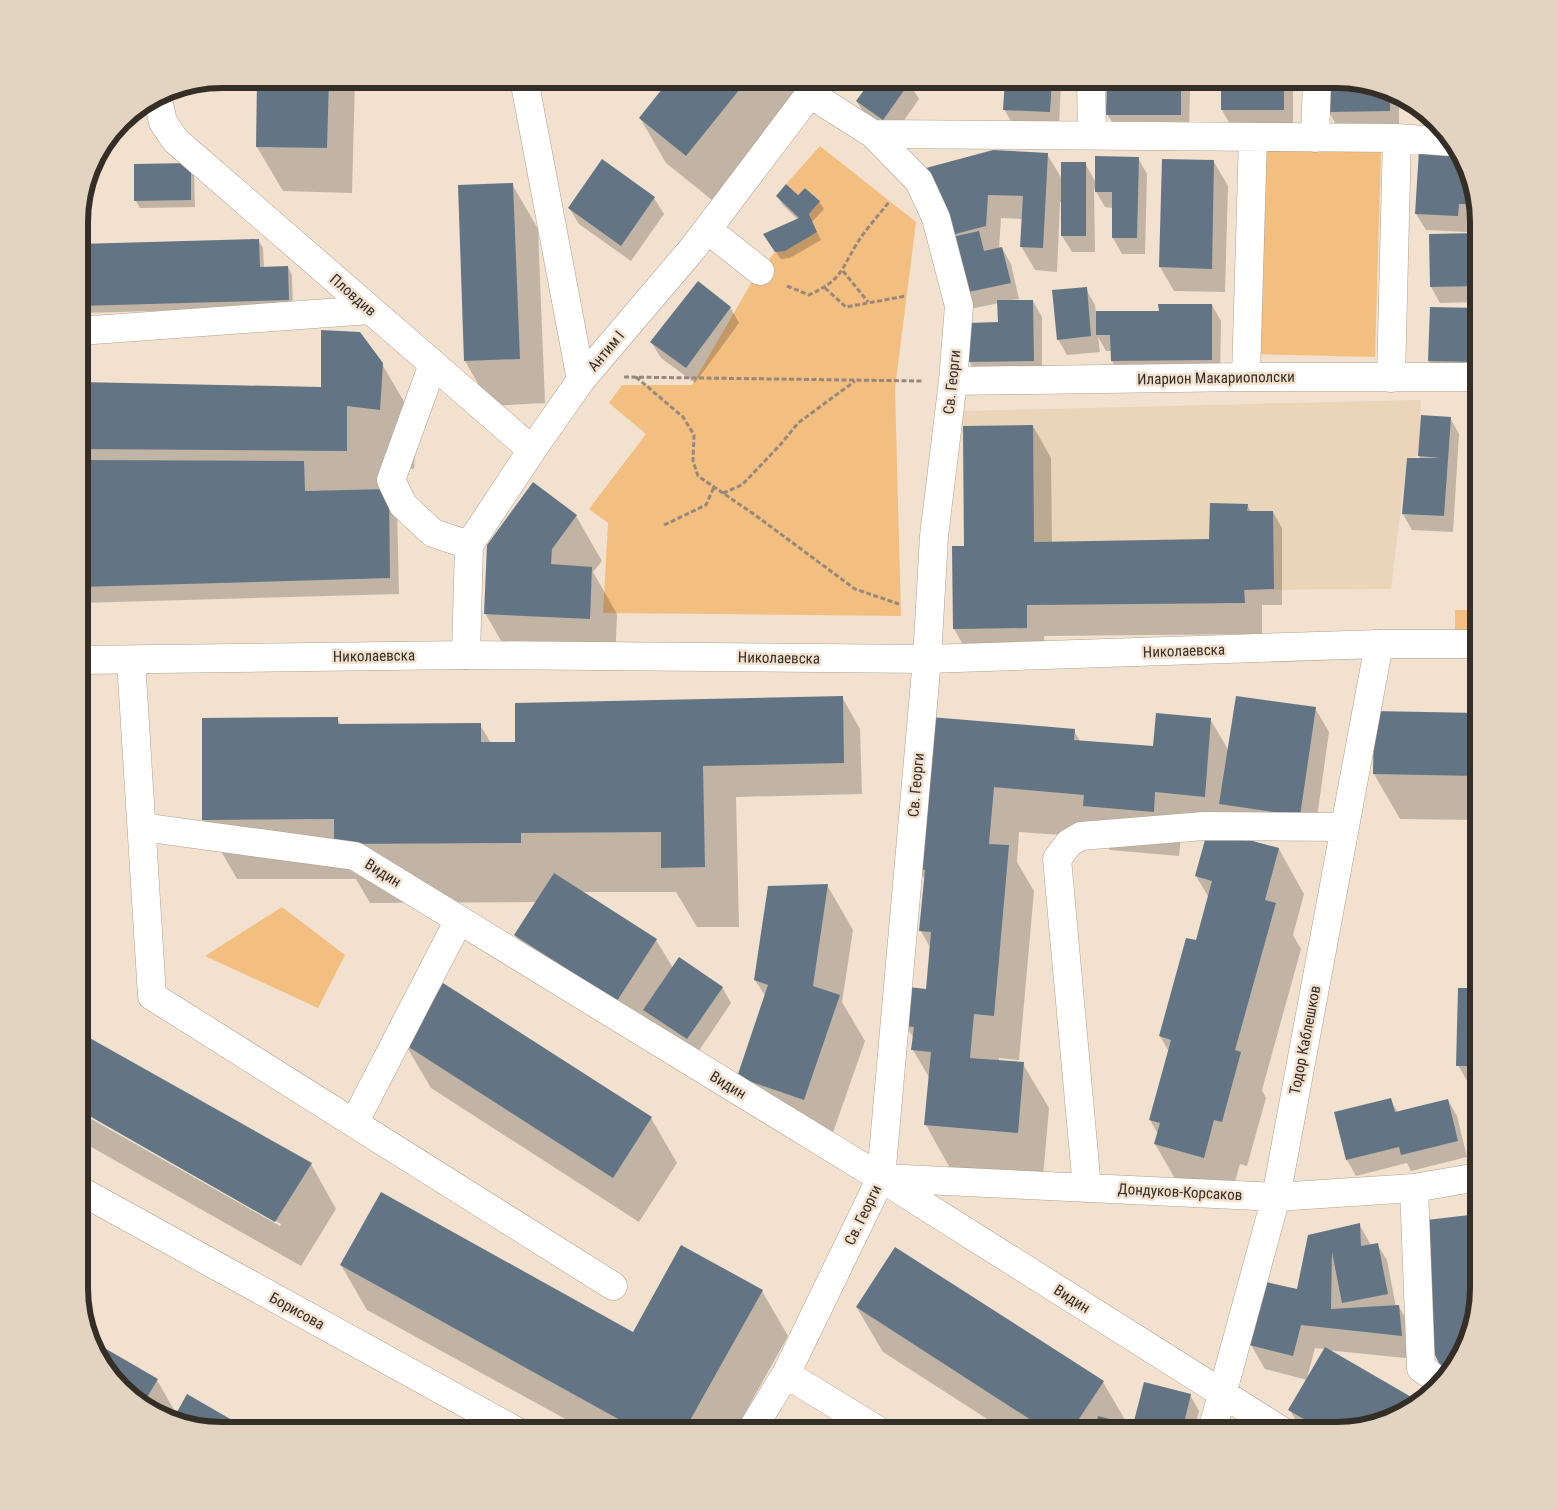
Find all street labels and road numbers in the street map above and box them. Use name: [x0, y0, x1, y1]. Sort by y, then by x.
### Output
street label: Пловдив: [326, 270, 380, 320]
street label: Антим I: [584, 327, 628, 375]
street label: Св. Георги: [940, 349, 964, 415]
street label: Иларион Макариополски: [1137, 368, 1295, 388]
street label: Николаевска: [1143, 641, 1225, 661]
street label: Николаевска: [333, 646, 415, 666]
street label: Николаевска: [738, 648, 820, 668]
street label: Св. Георги: [904, 752, 928, 818]
street label: Видин: [362, 855, 404, 891]
street label: Тодор Каблешков: [1286, 984, 1324, 1096]
street label: Видин: [707, 1067, 749, 1103]
street label: Дондуков-Корсаков: [1117, 1180, 1243, 1204]
street label: Св. Георги: [841, 1182, 885, 1248]
street label: Видин: [1051, 1281, 1093, 1317]
street label: Борисова: [266, 1289, 328, 1333]

